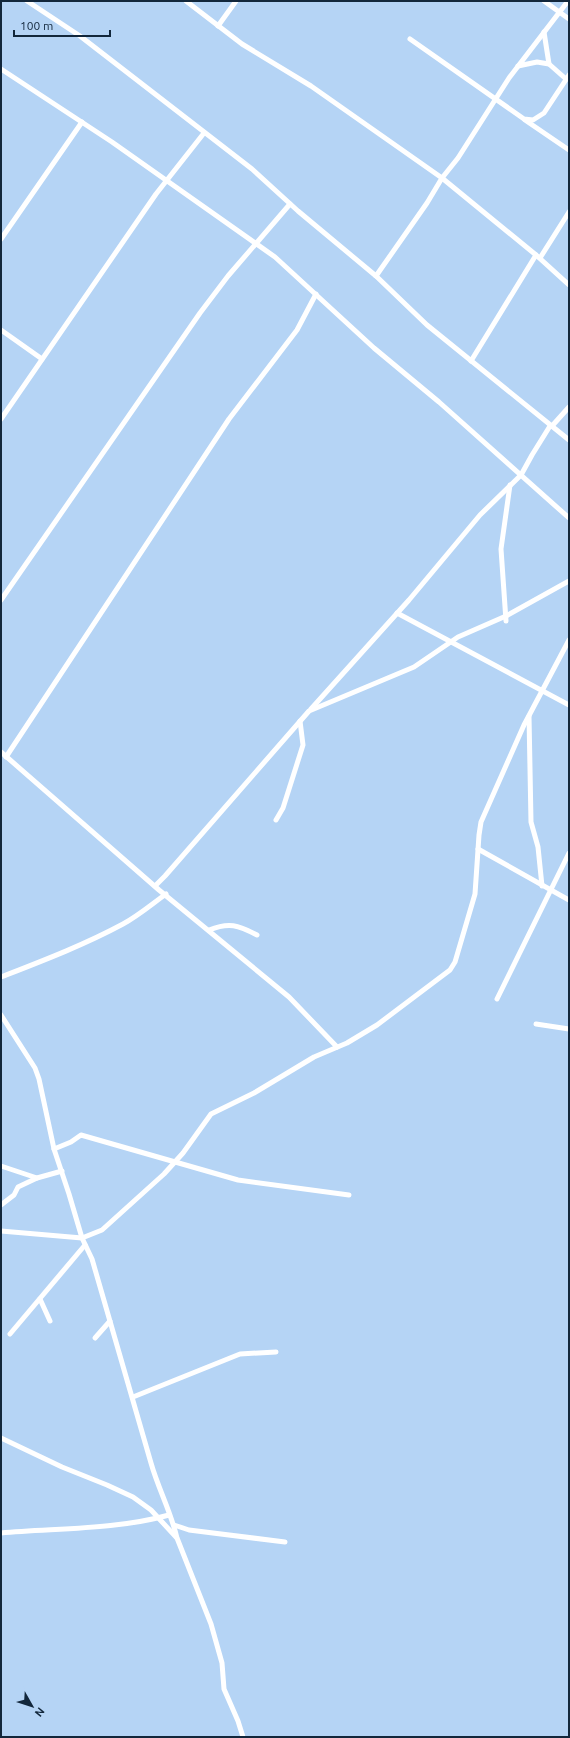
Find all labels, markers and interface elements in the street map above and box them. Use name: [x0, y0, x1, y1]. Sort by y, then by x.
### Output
scale bar: [14, 12, 110, 38]
text: 100 m: [20, 19, 53, 32]
north arrow: [12, 1686, 52, 1726]
text: N: [33, 1705, 47, 1719]

